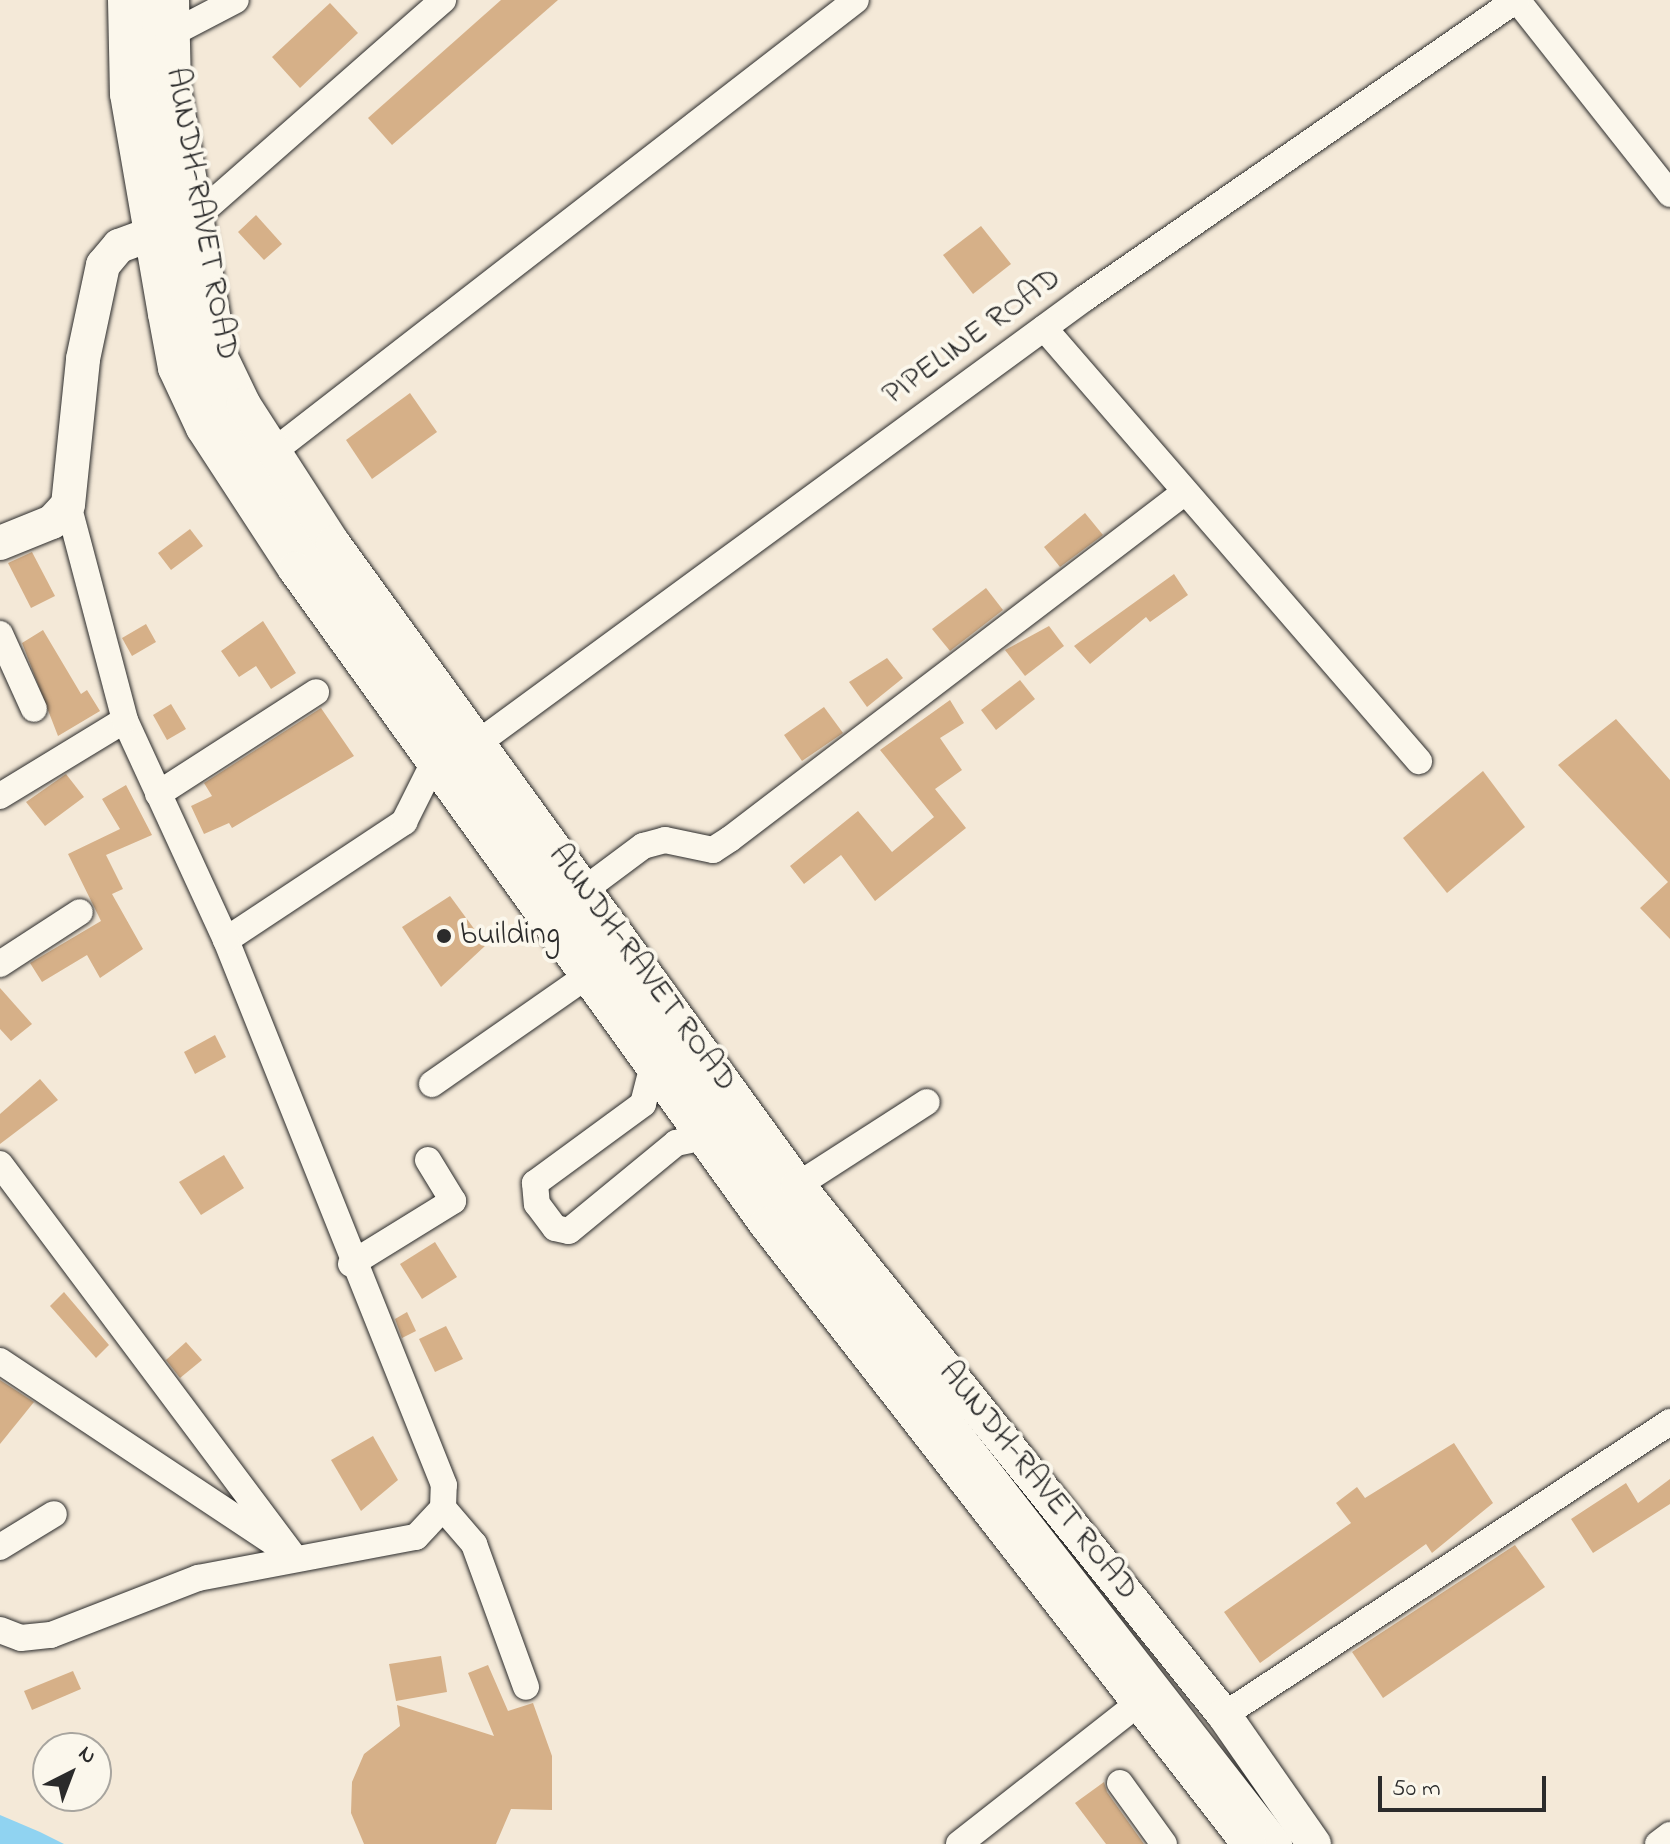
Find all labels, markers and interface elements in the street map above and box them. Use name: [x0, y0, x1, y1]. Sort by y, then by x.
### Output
street label: AUNDH-RAVET ROAD: [155, 65, 245, 363]
street label: PIPELINE ROAD: [876, 261, 1070, 415]
street label: AUNDH-RAVET ROAD: [538, 838, 744, 1100]
place label: building: [460, 917, 560, 955]
marker: building: [435, 927, 453, 945]
street label: AUNDH-RAVET ROAD: [929, 1355, 1145, 1609]
north arrow: [32, 1732, 112, 1812]
text: N: [70, 1739, 103, 1773]
scale bar: [1382, 1760, 1550, 1810]
text: 50 m: [1392, 1772, 1441, 1807]

